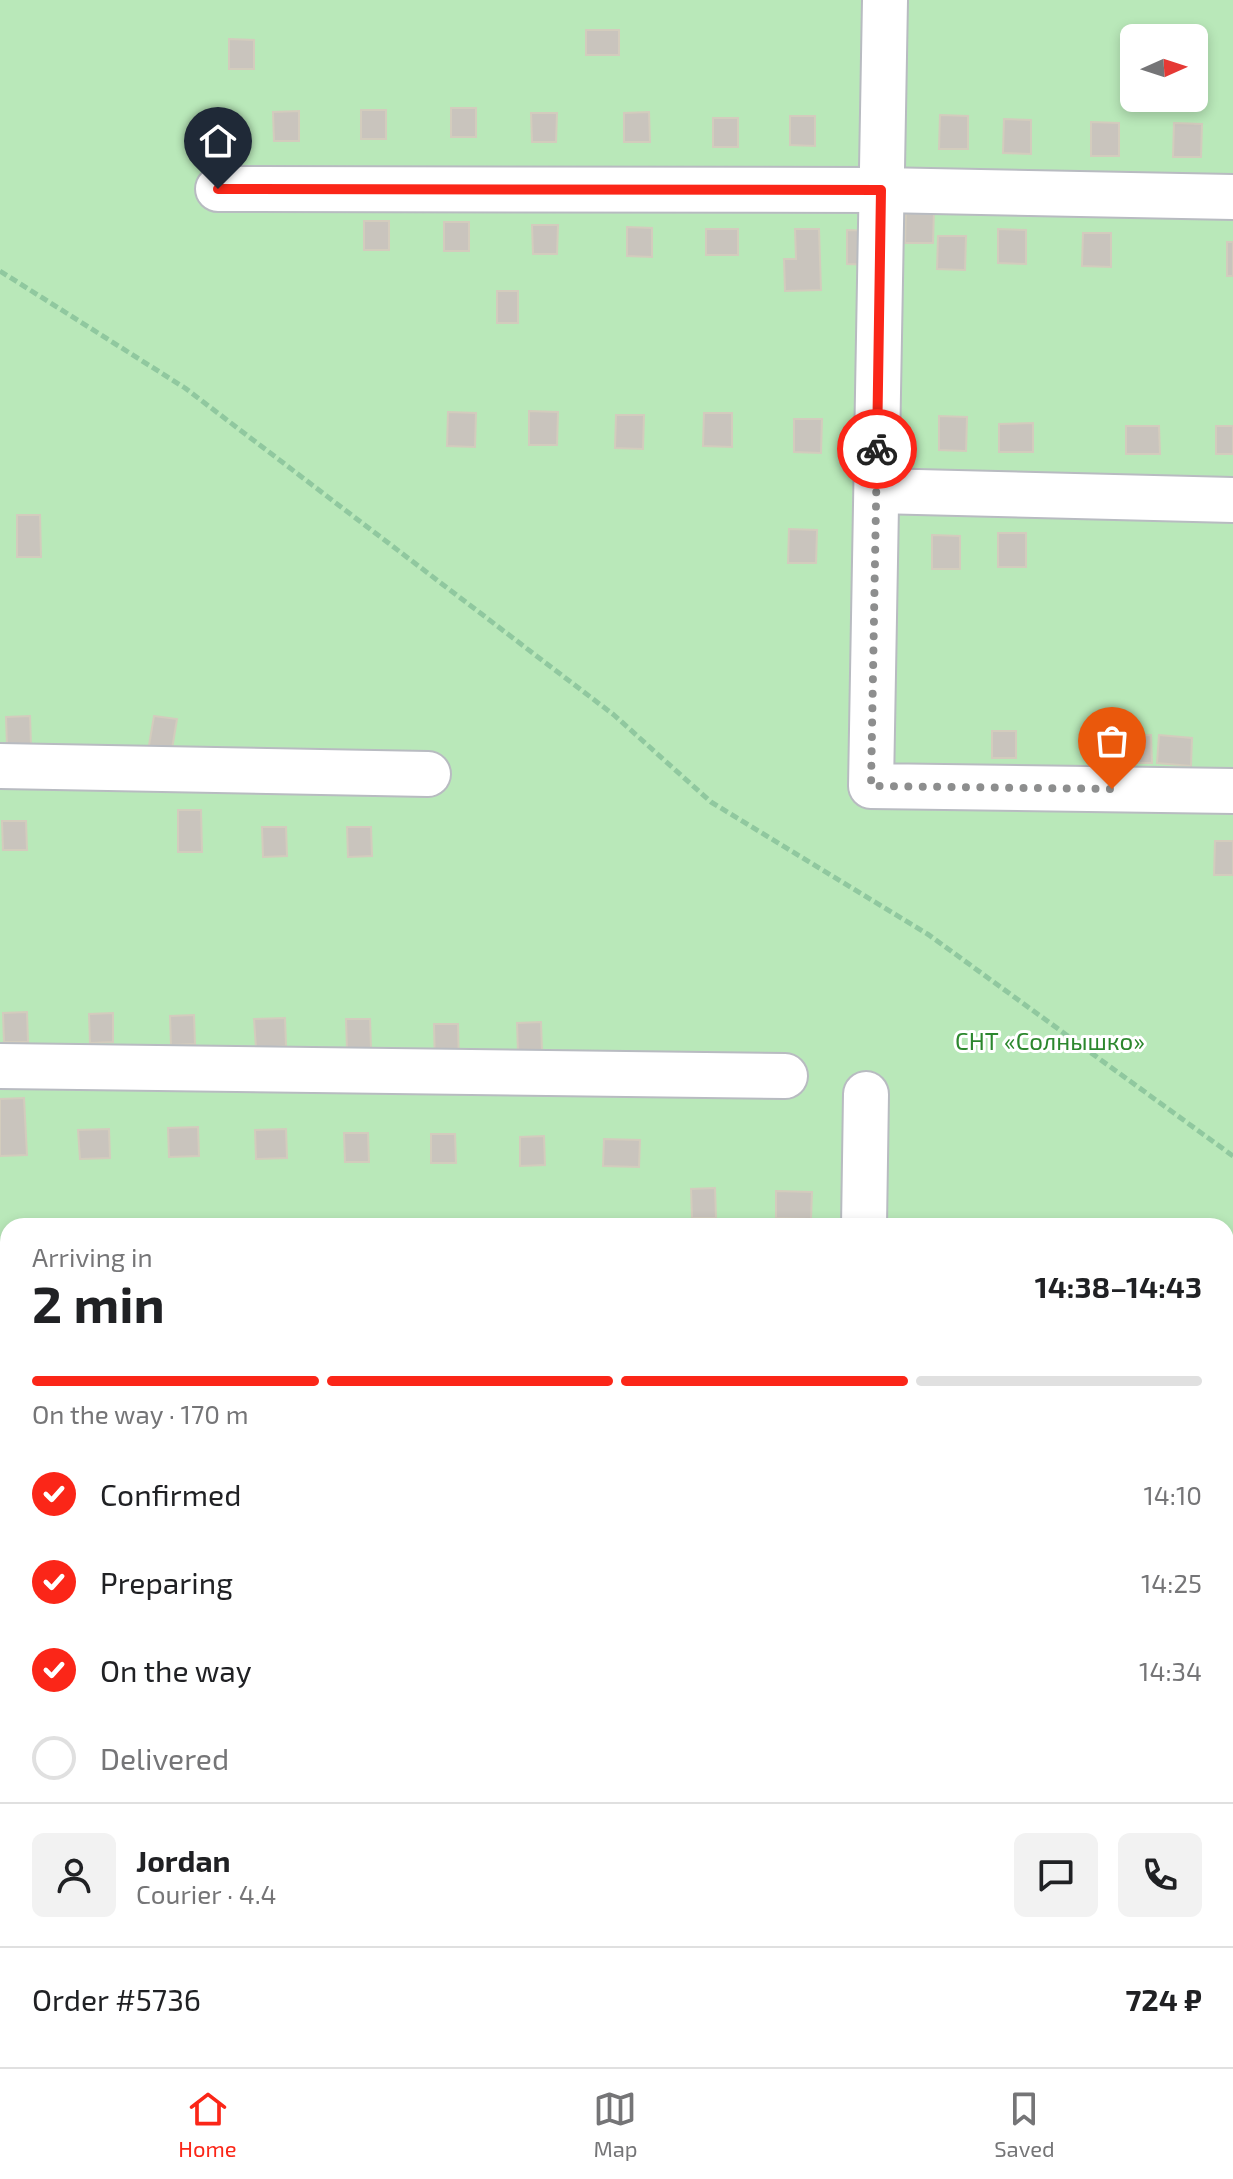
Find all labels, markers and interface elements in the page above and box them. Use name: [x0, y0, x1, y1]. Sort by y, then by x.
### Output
north arrow: [1120, 24, 1208, 112]
map controls: [1120, 24, 1208, 112]
pin: [184, 107, 252, 189]
icon: home: [196, 119, 240, 163]
courier: [837, 409, 917, 489]
icon: bike: [855, 427, 899, 471]
pin: [1078, 707, 1146, 789]
icon: bag: [1090, 719, 1134, 763]
park label: СНТ «Солнышко»: [955, 1026, 1145, 1055]
text: Arriving in: [32, 1241, 153, 1272]
text: 14:38–14:43: [1035, 1268, 1202, 1304]
text: 2 min: [32, 1271, 165, 1333]
text: On the way · 170 m: [32, 1398, 249, 1429]
icon: check: [32, 1472, 76, 1516]
text: Confirmed: [100, 1476, 241, 1512]
text: 14:10: [1143, 1479, 1202, 1510]
icon: check: [32, 1560, 76, 1604]
text: Preparing: [100, 1564, 233, 1600]
text: 14:25: [1141, 1567, 1202, 1598]
icon: check: [32, 1648, 76, 1692]
text: On the way: [100, 1652, 252, 1688]
text: 14:34: [1139, 1655, 1202, 1686]
text: Delivered: [100, 1740, 229, 1776]
button: person: [32, 1833, 116, 1917]
button: chat: [1014, 1833, 1098, 1917]
button: phone: [1118, 1833, 1202, 1917]
text: Jordan: [136, 1842, 231, 1878]
text: Courier · 4.4: [136, 1878, 277, 1909]
text: Order #5736: [32, 1981, 201, 2017]
text: 724 ₽: [1125, 1981, 1202, 2017]
tab: Home: [178, 2087, 237, 2161]
tab: Map: [593, 2087, 638, 2161]
tab: Saved: [994, 2087, 1055, 2161]

